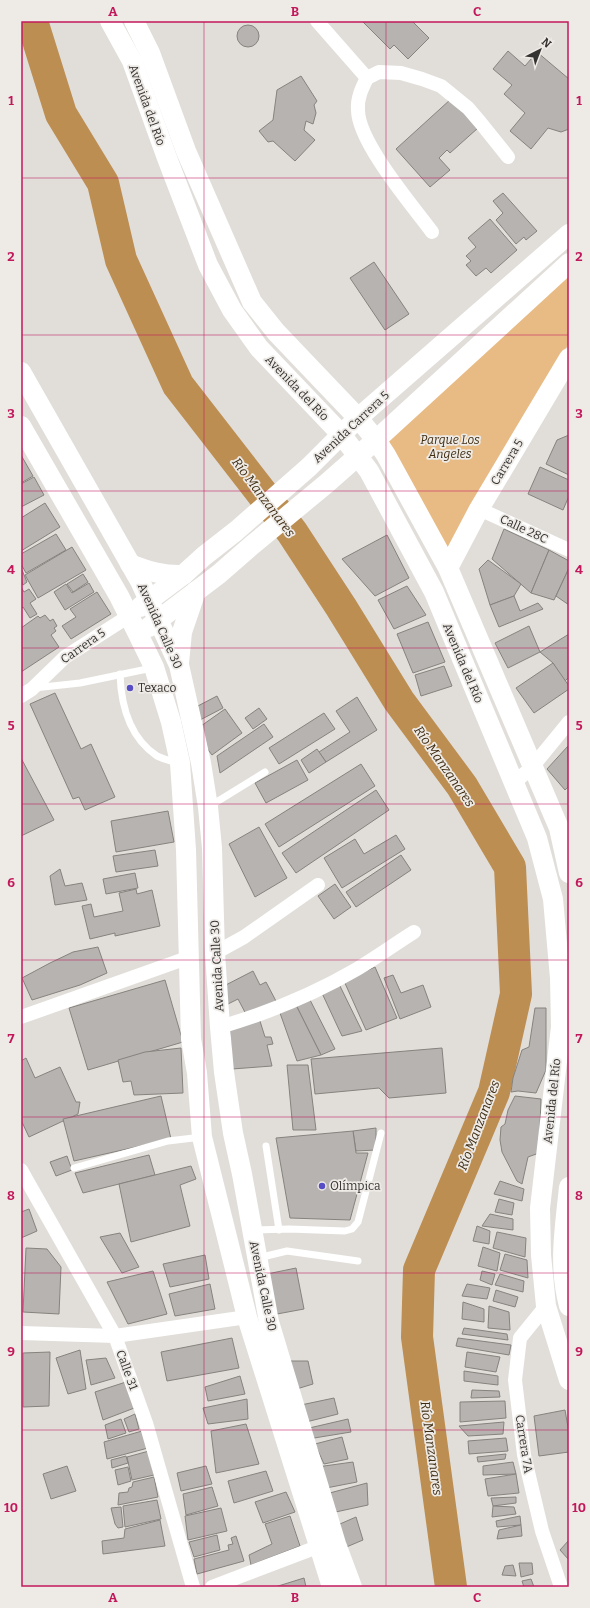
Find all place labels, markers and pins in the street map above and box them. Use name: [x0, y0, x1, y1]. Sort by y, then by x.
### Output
place label: Texaco: [138, 681, 176, 695]
marker: Texaco: [125, 683, 135, 693]
place label: Olímpica: [330, 1179, 381, 1193]
marker: Olímpica: [317, 1181, 327, 1191]

